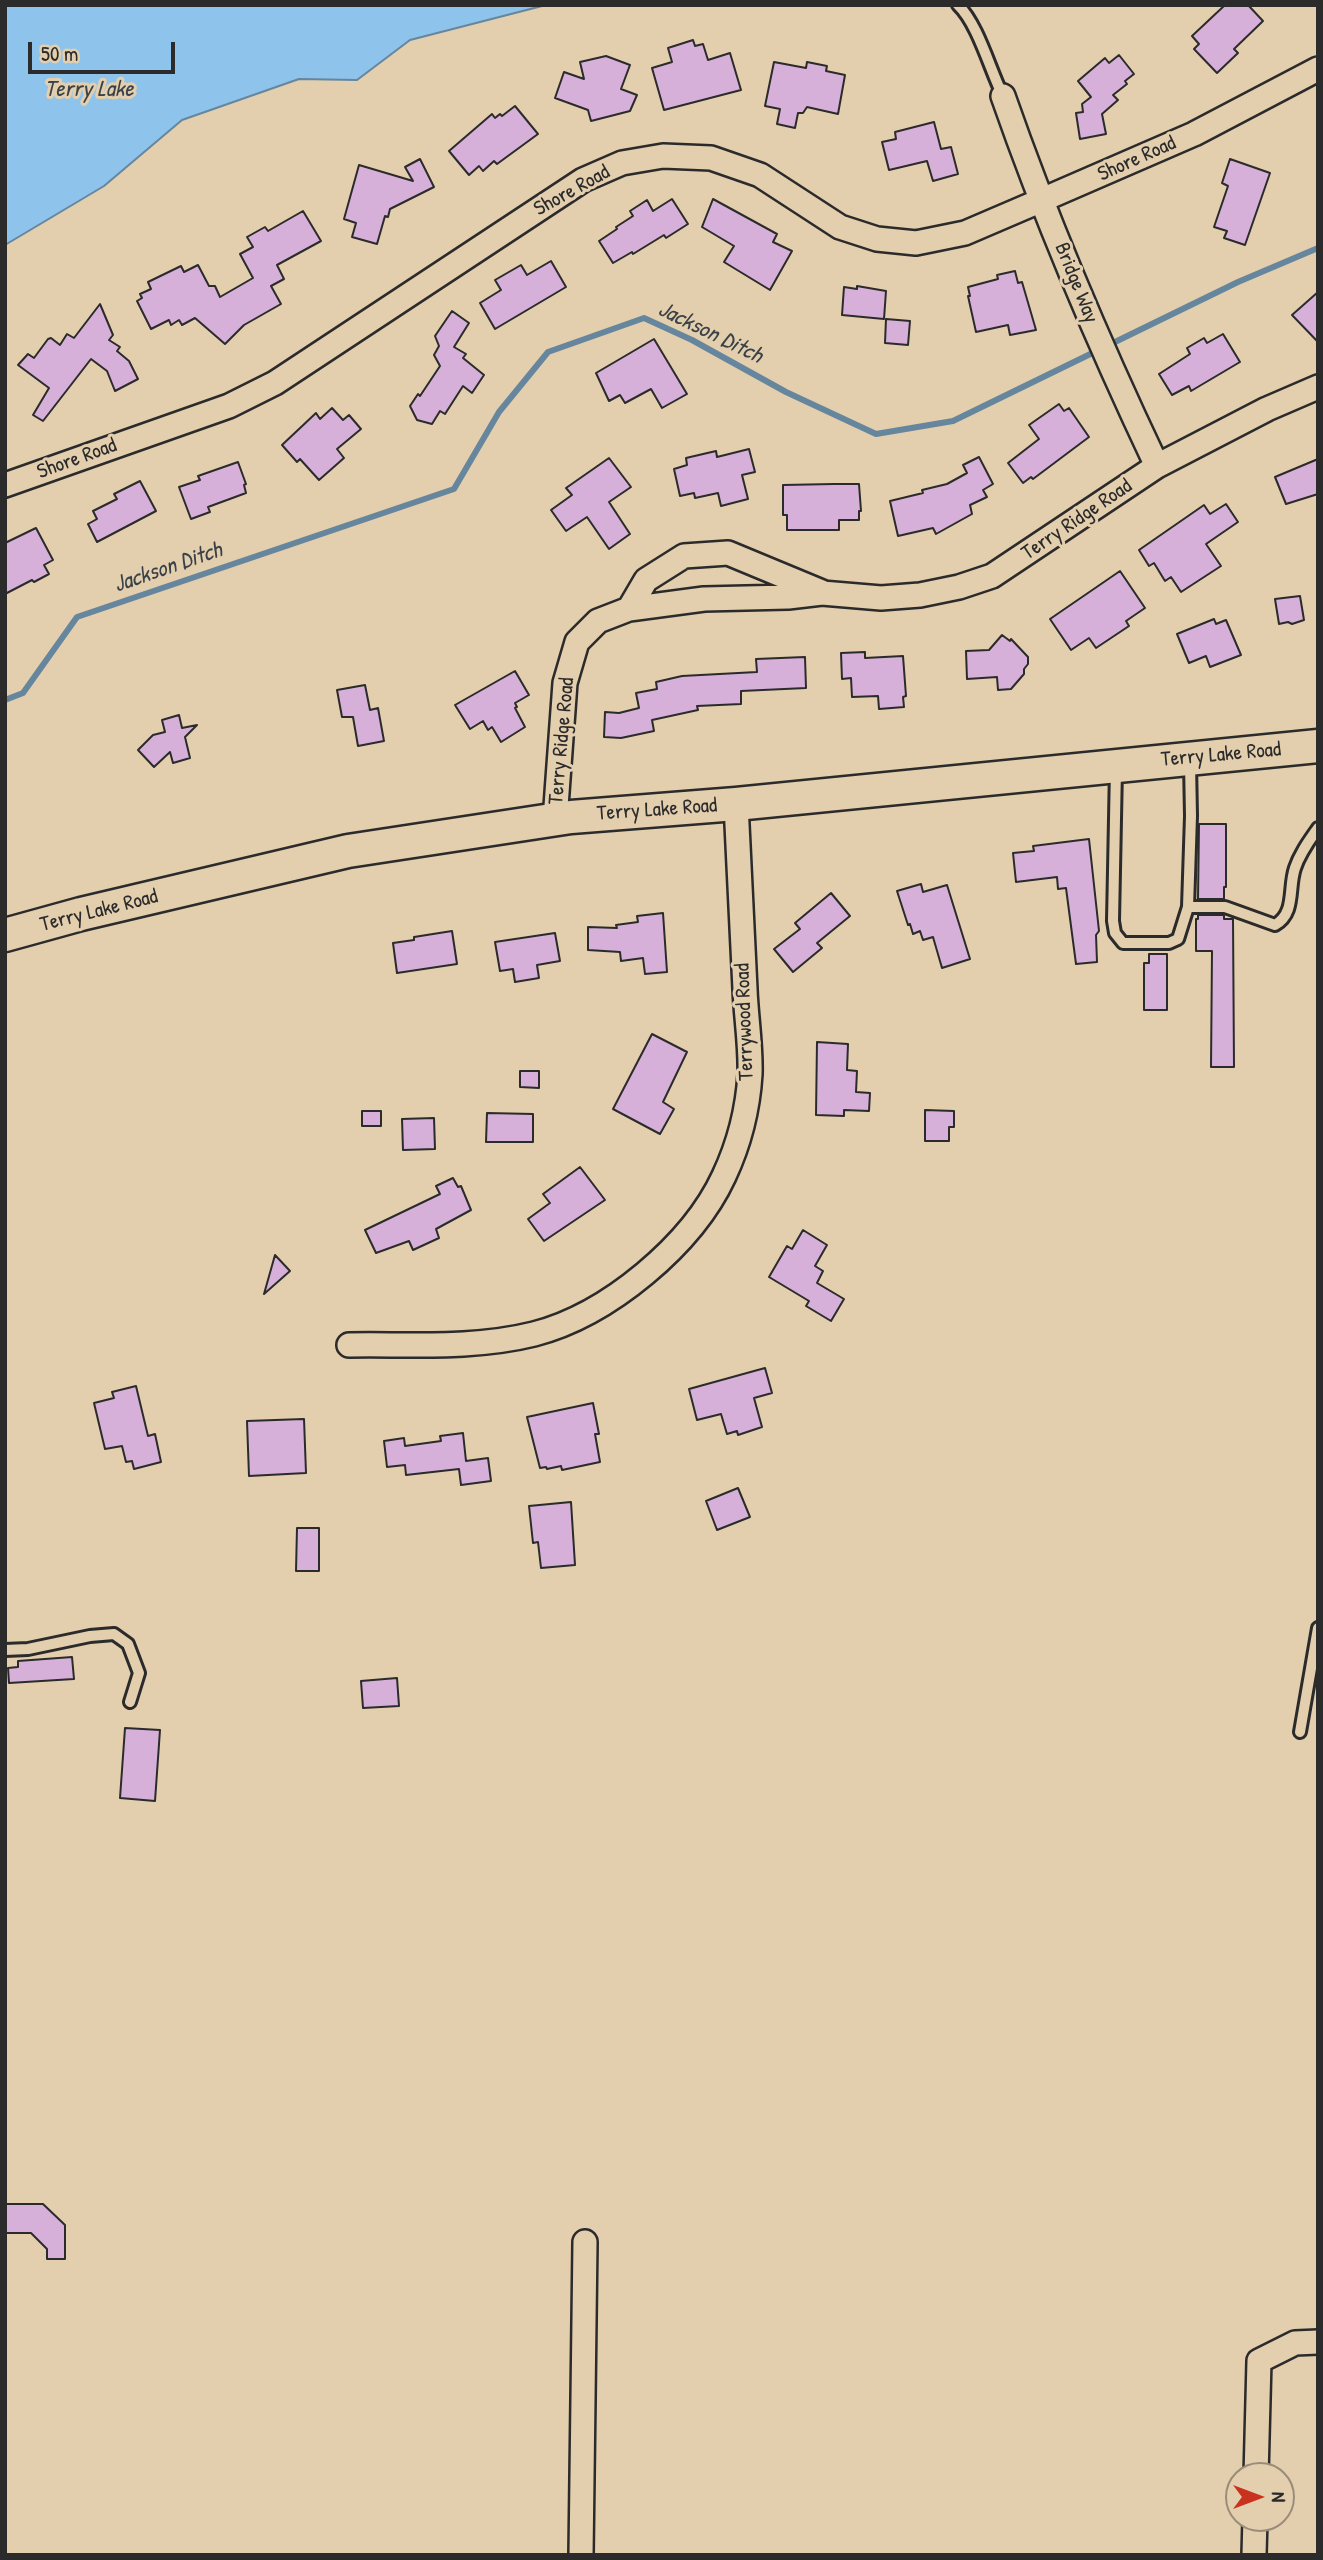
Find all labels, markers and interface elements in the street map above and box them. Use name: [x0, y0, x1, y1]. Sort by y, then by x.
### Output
scale bar: [32, 28, 178, 72]
text: 50 m: [41, 39, 78, 68]
water label: Terry Lake: [45, 76, 133, 104]
street label: Shore Road: [1094, 131, 1180, 187]
street label: Shore Road: [530, 160, 614, 222]
street label: Bridge Way: [1049, 239, 1103, 327]
water label: Jackson Ditch: [653, 296, 767, 370]
street label: Shore Road: [34, 433, 120, 485]
street label: Terry Ridge Road: [1017, 474, 1137, 566]
water label: Jackson Ditch: [110, 537, 226, 599]
street label: Terry Ridge Road: [544, 676, 580, 806]
street label: Terry Lake Road: [1160, 737, 1282, 773]
street label: Terry Lake Road: [596, 793, 718, 827]
street label: Terry Lake Road: [38, 884, 160, 938]
street label: Terrywood Road: [730, 963, 760, 1081]
north arrow: [1225, 2462, 1295, 2532]
text: N: [1266, 2492, 1292, 2502]

